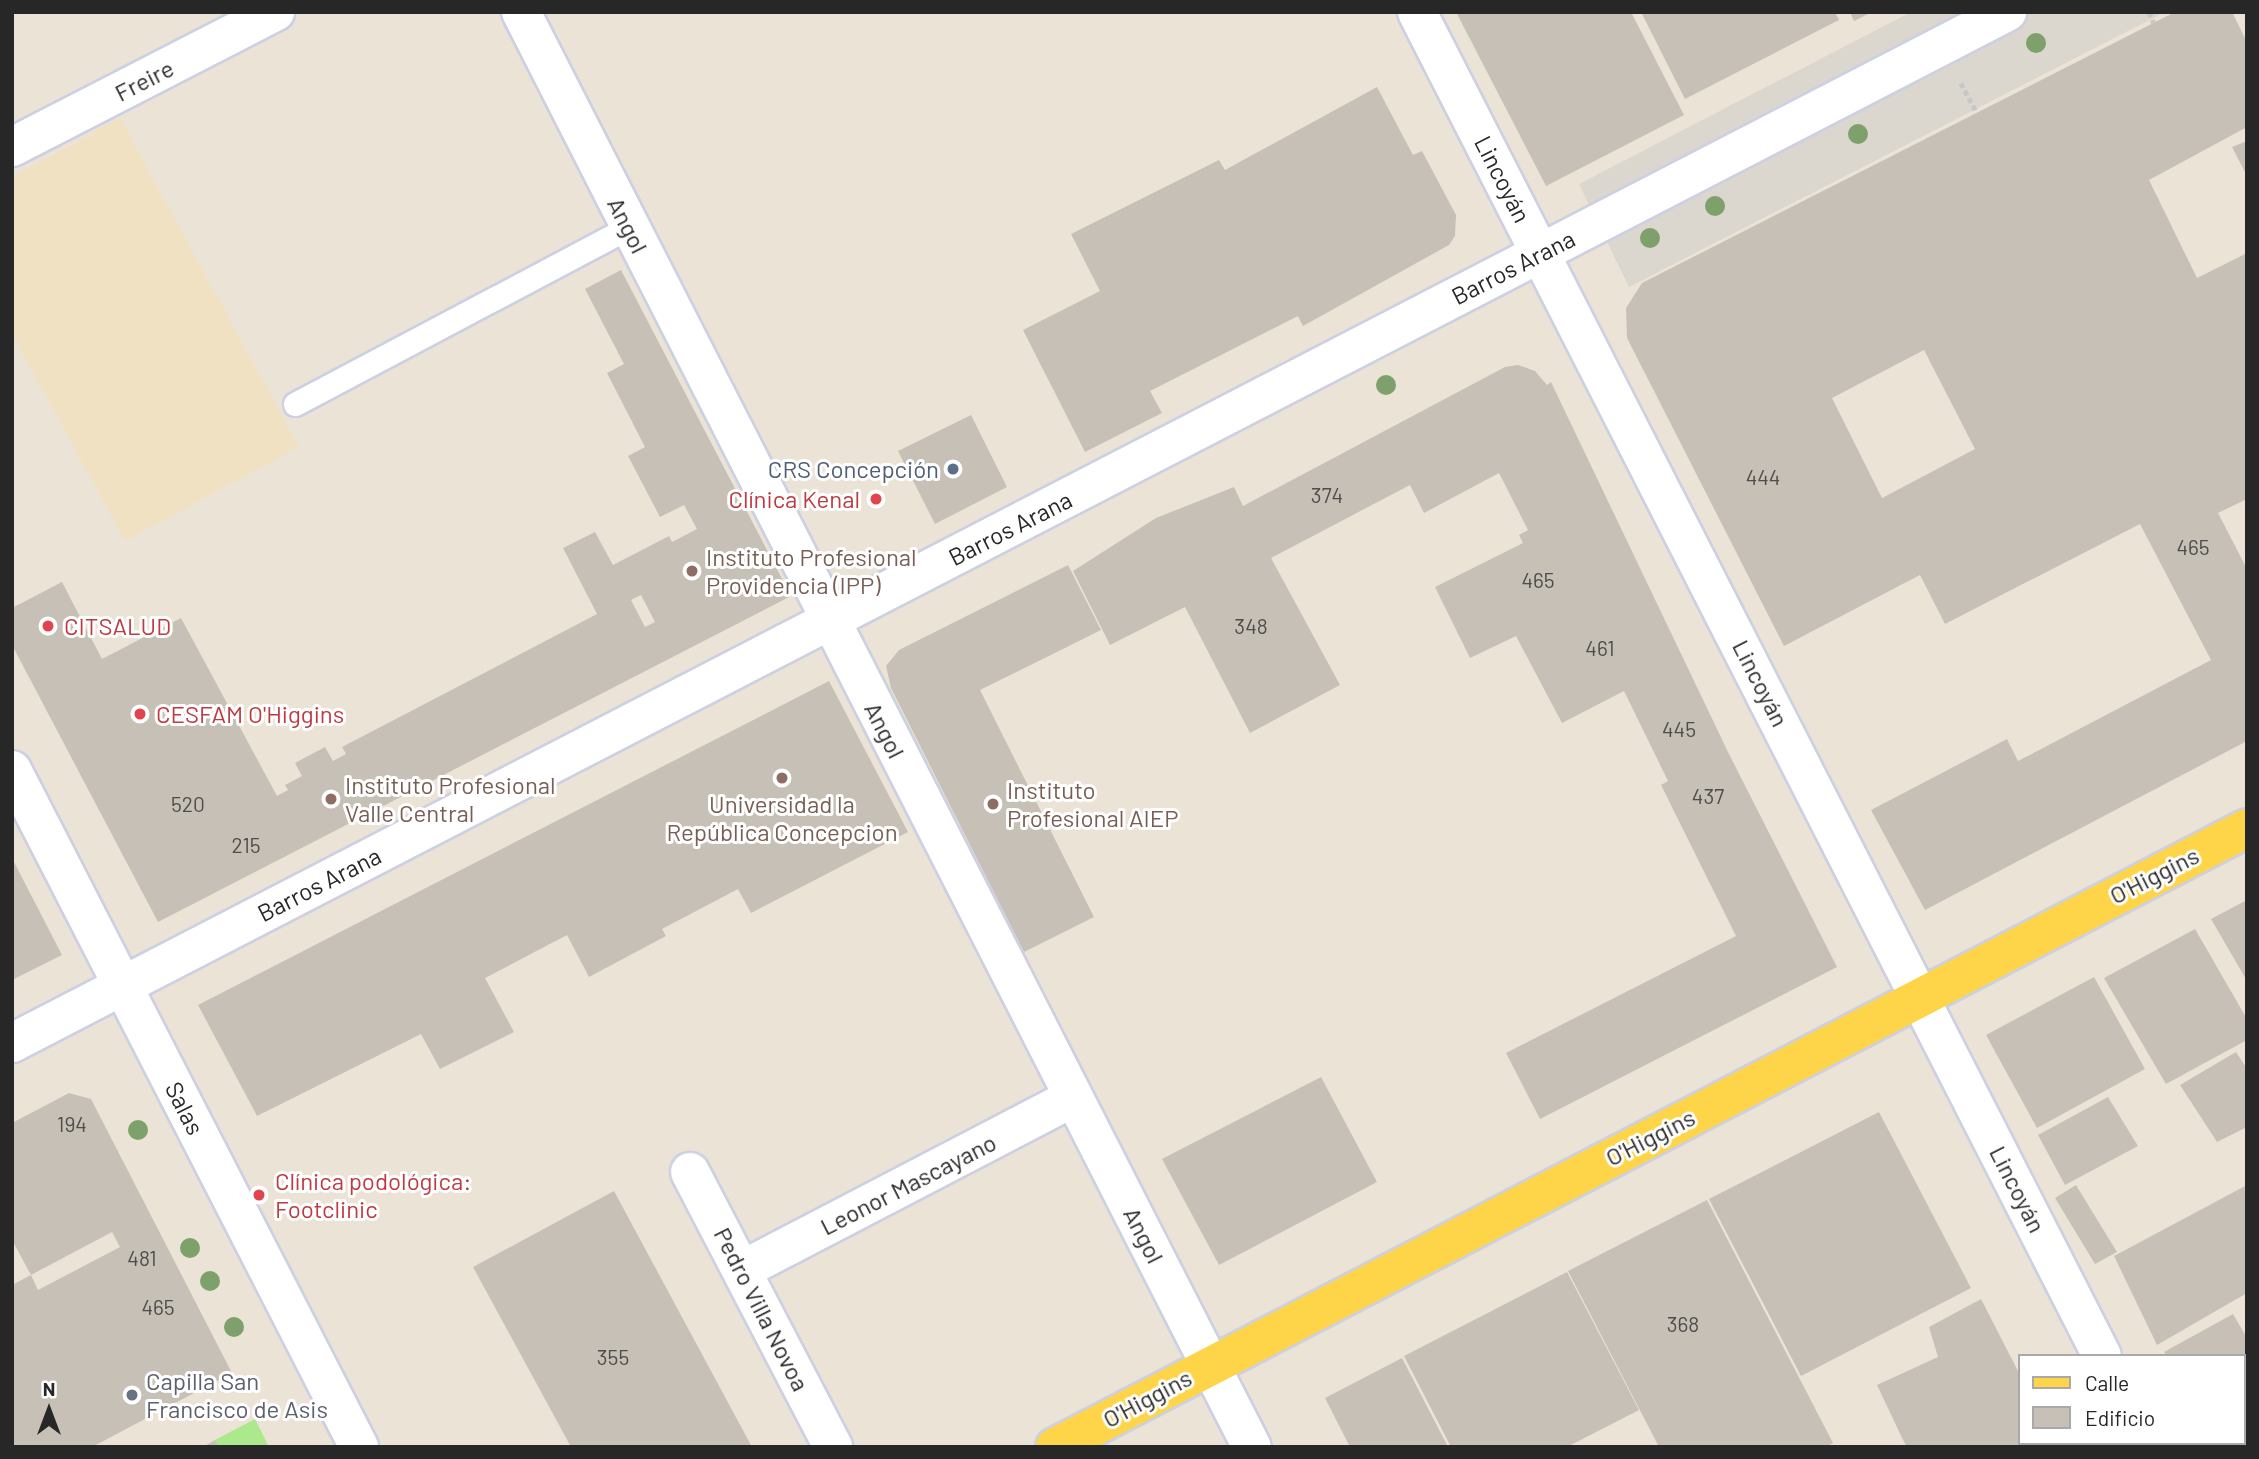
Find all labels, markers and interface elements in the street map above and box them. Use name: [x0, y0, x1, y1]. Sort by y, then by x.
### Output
street label: Freire: [110, 53, 178, 107]
street label: Lincoyán: [1469, 131, 1537, 227]
street label: Angol: [602, 192, 654, 258]
street label: Barros Arana: [1446, 224, 1580, 310]
place label: CRS Concepción: [768, 455, 939, 483]
marker: CRS Concepción: [945, 461, 961, 477]
house number: 444: [1746, 464, 1780, 490]
house number: 374: [1311, 482, 1343, 508]
place label: Clínica Kenal: [728, 485, 860, 513]
street label: Barros Arana: [943, 485, 1077, 571]
marker: Clínica Kenal: [866, 489, 886, 509]
house number: 465: [2176, 534, 2210, 560]
place label: Instituto Profesional Providencia (IPP): [706, 543, 917, 599]
marker: Instituto Profesional Providencia (IPP): [684, 563, 700, 579]
house number: 465: [1521, 567, 1555, 593]
place label: CITSALUD: [64, 612, 171, 640]
house number: 348: [1234, 613, 1268, 639]
marker: CITSALUD: [38, 616, 58, 636]
house number: 461: [1585, 635, 1615, 661]
street label: Lincoyán: [1727, 635, 1795, 731]
street label: Angol: [859, 697, 911, 763]
place label: CESFAM O'Higgins: [156, 700, 344, 728]
marker: CESFAM O'Higgins: [130, 704, 150, 724]
house number: 445: [1662, 716, 1696, 742]
marker: Universidad la República Concepcion: [774, 770, 790, 786]
place label: Instituto Profesional Valle Central: [345, 771, 556, 827]
place label: Instituto Profesional AIEP: [1007, 776, 1179, 832]
house number: 437: [1692, 783, 1724, 809]
place label: Universidad la República Concepcion: [666, 790, 898, 846]
house number: 520: [171, 791, 205, 817]
marker: Instituto Profesional Valle Central: [323, 791, 339, 807]
marker: Instituto Profesional AIEP: [985, 796, 1001, 812]
house number: 215: [231, 832, 261, 858]
street label: O'Higgins: [2105, 840, 2203, 910]
street label: Barros Arana: [252, 841, 386, 927]
street label: Salas: [160, 1077, 210, 1139]
street label: O'Higgins: [1601, 1102, 1699, 1172]
house number: 194: [57, 1111, 87, 1137]
street label: Leonor Mascayano: [815, 1127, 1001, 1241]
street label: Lincoyán: [1984, 1141, 2052, 1237]
place label: Clínica podológica: Footclinic: [275, 1167, 471, 1223]
marker: Clínica podológica: Footclinic: [249, 1185, 269, 1205]
street label: Angol: [1118, 1202, 1170, 1268]
street label: Pedro Villa Novoa: [708, 1222, 816, 1396]
house number: 481: [127, 1245, 157, 1271]
house number: 465: [141, 1294, 175, 1320]
house number: 368: [1667, 1311, 1699, 1337]
house number: 355: [597, 1344, 629, 1370]
legend: [2018, 1354, 2245, 1445]
street label: O'Higgins: [1098, 1363, 1196, 1433]
place label: Capilla San Francisco de Asis: [146, 1367, 328, 1423]
text: Calle: [2085, 1370, 2129, 1395]
north arrow: [14, 1375, 84, 1445]
text: N: [43, 1377, 55, 1400]
marker: Capilla San Francisco de Asis: [124, 1387, 140, 1403]
text: Edificio: [2085, 1405, 2155, 1430]

